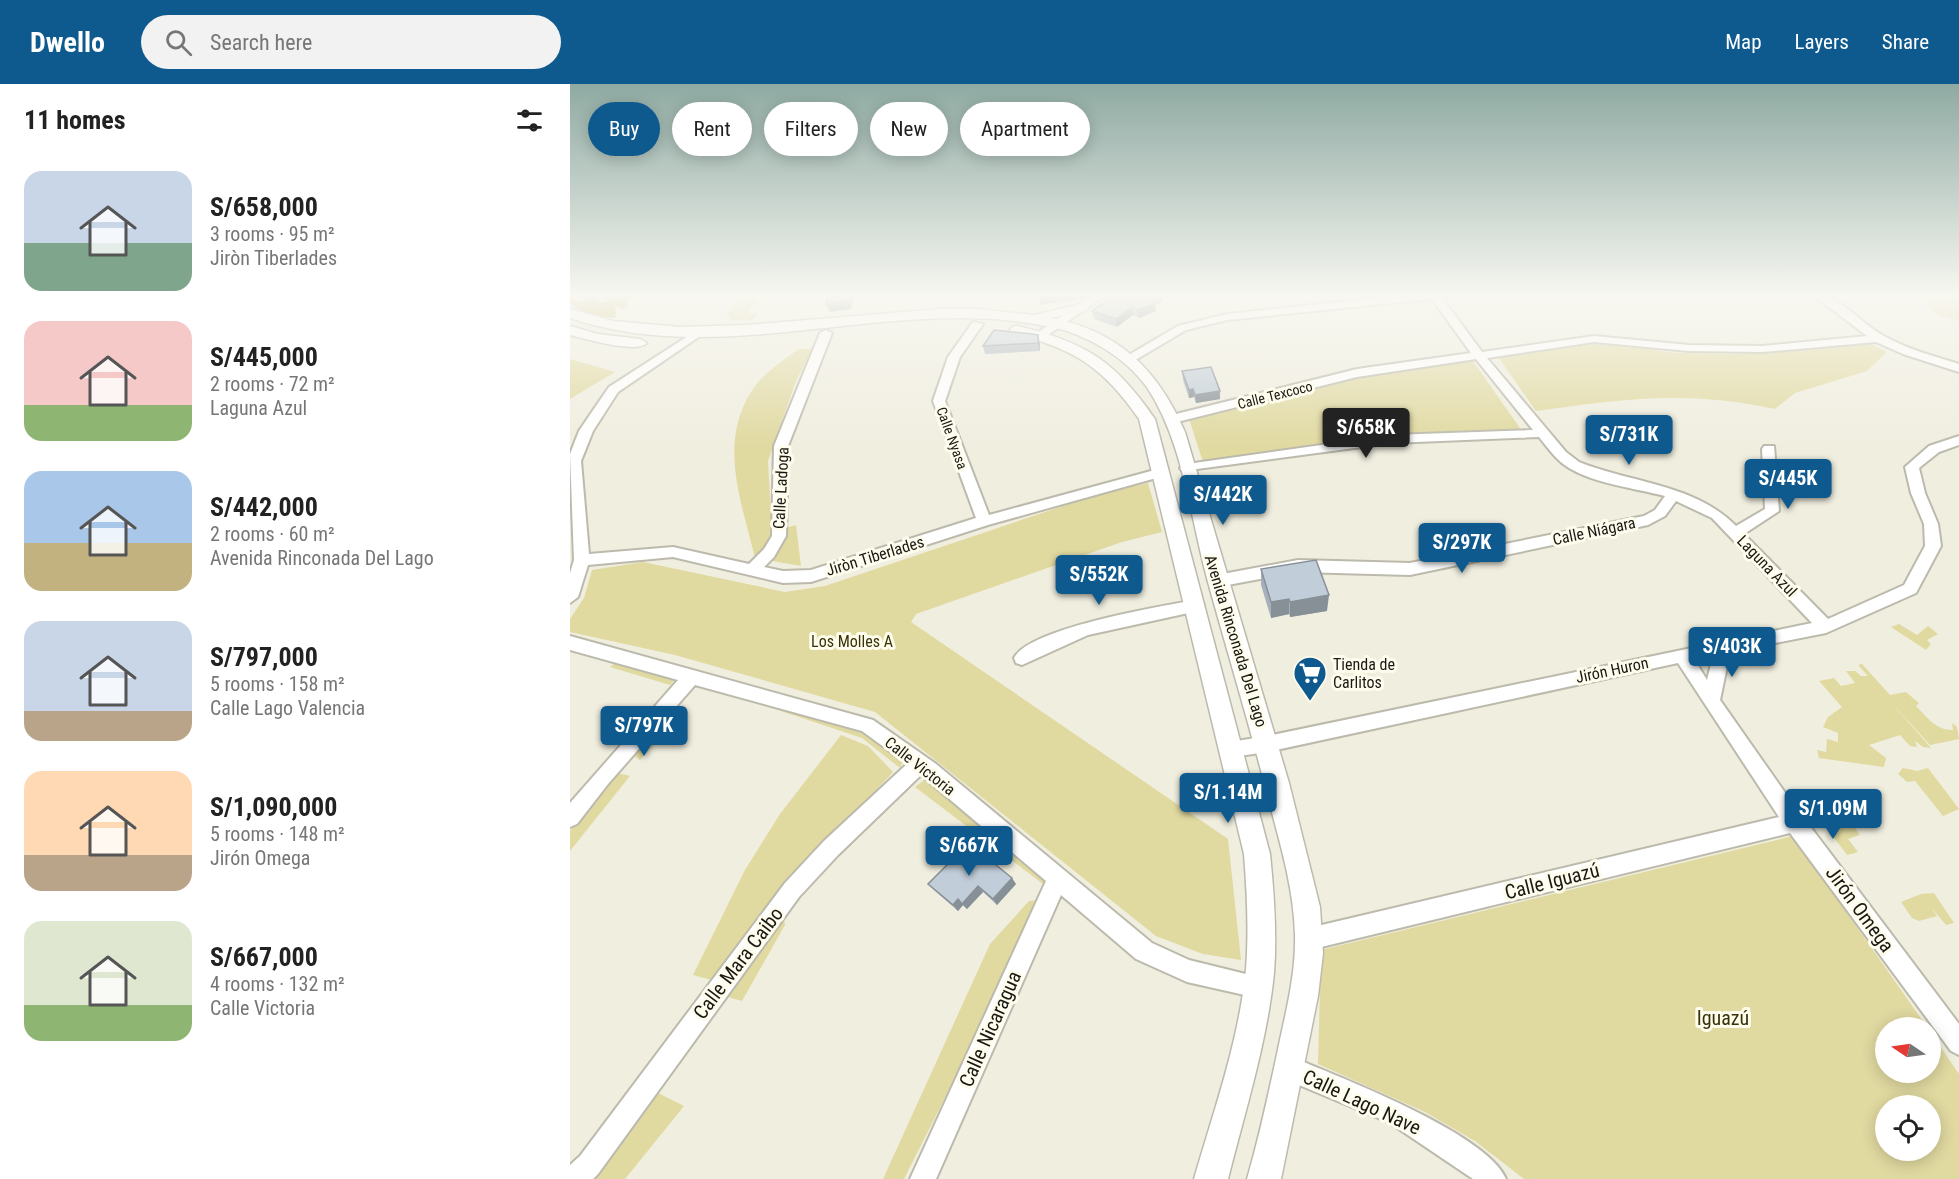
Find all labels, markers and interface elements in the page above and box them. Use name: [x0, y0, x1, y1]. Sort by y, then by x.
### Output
search box: [141, 15, 561, 69]
text: Dwello: [30, 26, 105, 59]
icon: search: [162, 26, 195, 59]
text: Search here: [210, 30, 312, 55]
text: Map: [1725, 30, 1762, 54]
text: Layers: [1795, 30, 1849, 54]
text: Share: [1882, 30, 1929, 54]
chip: Buy: [588, 102, 660, 156]
chip: Rent: [672, 102, 752, 156]
chip: Filters: [764, 102, 858, 156]
chip: New: [870, 102, 948, 156]
chip: Apartment: [960, 102, 1090, 156]
icon: filters: [513, 104, 546, 137]
text: 11 homes: [24, 105, 126, 135]
text: S/658,000: [210, 192, 318, 222]
icon: home: [72, 195, 144, 267]
text: 3 rooms · 95 m²: [210, 222, 335, 246]
text: Jiròn Tiberlades: [210, 246, 337, 270]
text: S/445,000: [210, 342, 318, 372]
icon: home: [72, 345, 144, 417]
text: 2 rooms · 72 m²: [210, 372, 335, 396]
street label: Calle Texcoco: [1236, 378, 1314, 412]
text: Laguna Azul: [210, 396, 307, 420]
street label: Calle Nyasa: [933, 405, 971, 471]
pin: S/658K: [1317, 408, 1415, 459]
text: S/658K: [1337, 415, 1395, 439]
pin: S/731K: [1580, 415, 1678, 466]
text: S/731K: [1600, 422, 1658, 446]
street label: Calle Ladoga: [769, 447, 793, 529]
pin: S/445K: [1739, 459, 1837, 510]
text: S/445K: [1759, 466, 1817, 490]
pin: S/442K: [1174, 475, 1272, 526]
text: S/442K: [1194, 482, 1252, 506]
text: S/442,000: [210, 492, 318, 522]
icon: home: [72, 495, 144, 567]
street label: Calle Niágara: [1551, 513, 1637, 549]
text: 2 rooms · 60 m²: [210, 522, 335, 546]
pin: S/297K: [1413, 523, 1511, 574]
text: S/297K: [1433, 530, 1491, 554]
street label: Laguna Azul: [1733, 531, 1801, 601]
street label: Jiròn Tiberlades: [824, 532, 926, 580]
text: Avenida Rinconada Del Lago: [210, 546, 434, 570]
street label: Avenida Rinconada Del Lago: [1201, 553, 1271, 729]
pin: S/552K: [1050, 555, 1148, 606]
text: S/552K: [1070, 562, 1128, 586]
pin: S/403K: [1683, 627, 1781, 678]
park label: Los Molles A: [811, 632, 893, 651]
text: S/403K: [1703, 634, 1761, 658]
text: S/797,000: [210, 642, 318, 672]
icon: home: [72, 645, 144, 717]
street label: Jirón Huron: [1574, 653, 1650, 687]
supermarket icon: Tienda de Carlitos: [1292, 655, 1328, 702]
place label: Tienda de Carlitos: [1333, 655, 1395, 692]
text: 5 rooms · 158 m²: [210, 672, 345, 696]
text: Calle Lago Valencia: [210, 696, 365, 720]
pin: S/797K: [595, 706, 693, 757]
text: S/797K: [615, 713, 673, 737]
street label: Calle Victoria: [881, 733, 959, 799]
pin: S/1.14M: [1173, 773, 1283, 824]
text: S/1.14M: [1194, 780, 1262, 804]
pin: S/1.09M: [1778, 789, 1888, 840]
text: S/1,090,000: [210, 792, 337, 822]
icon: home: [72, 795, 144, 867]
text: S/1.09M: [1799, 796, 1867, 820]
text: 5 rooms · 148 m²: [210, 822, 345, 846]
pin: S/667K: [920, 826, 1018, 877]
text: S/667K: [940, 833, 998, 857]
text: Jirón Omega: [210, 846, 310, 870]
street label: Calle Iguazú: [1502, 858, 1602, 904]
street label: Jirón Omega: [1821, 861, 1899, 957]
street label: Calle Mara Caibo: [688, 902, 788, 1024]
text: S/667,000: [210, 942, 318, 972]
icon: home: [72, 945, 144, 1017]
street label: Calle Nicaragua: [954, 967, 1026, 1091]
text: 4 rooms · 132 m²: [210, 972, 345, 996]
text: Calle Victoria: [210, 996, 315, 1020]
park label: Iguazú: [1697, 1006, 1749, 1030]
north arrow: [1875, 1017, 1941, 1083]
map controls: [1875, 1017, 1941, 1161]
street label: Calle Lago Nave: [1299, 1064, 1425, 1140]
button: locate: [1875, 1095, 1941, 1161]

